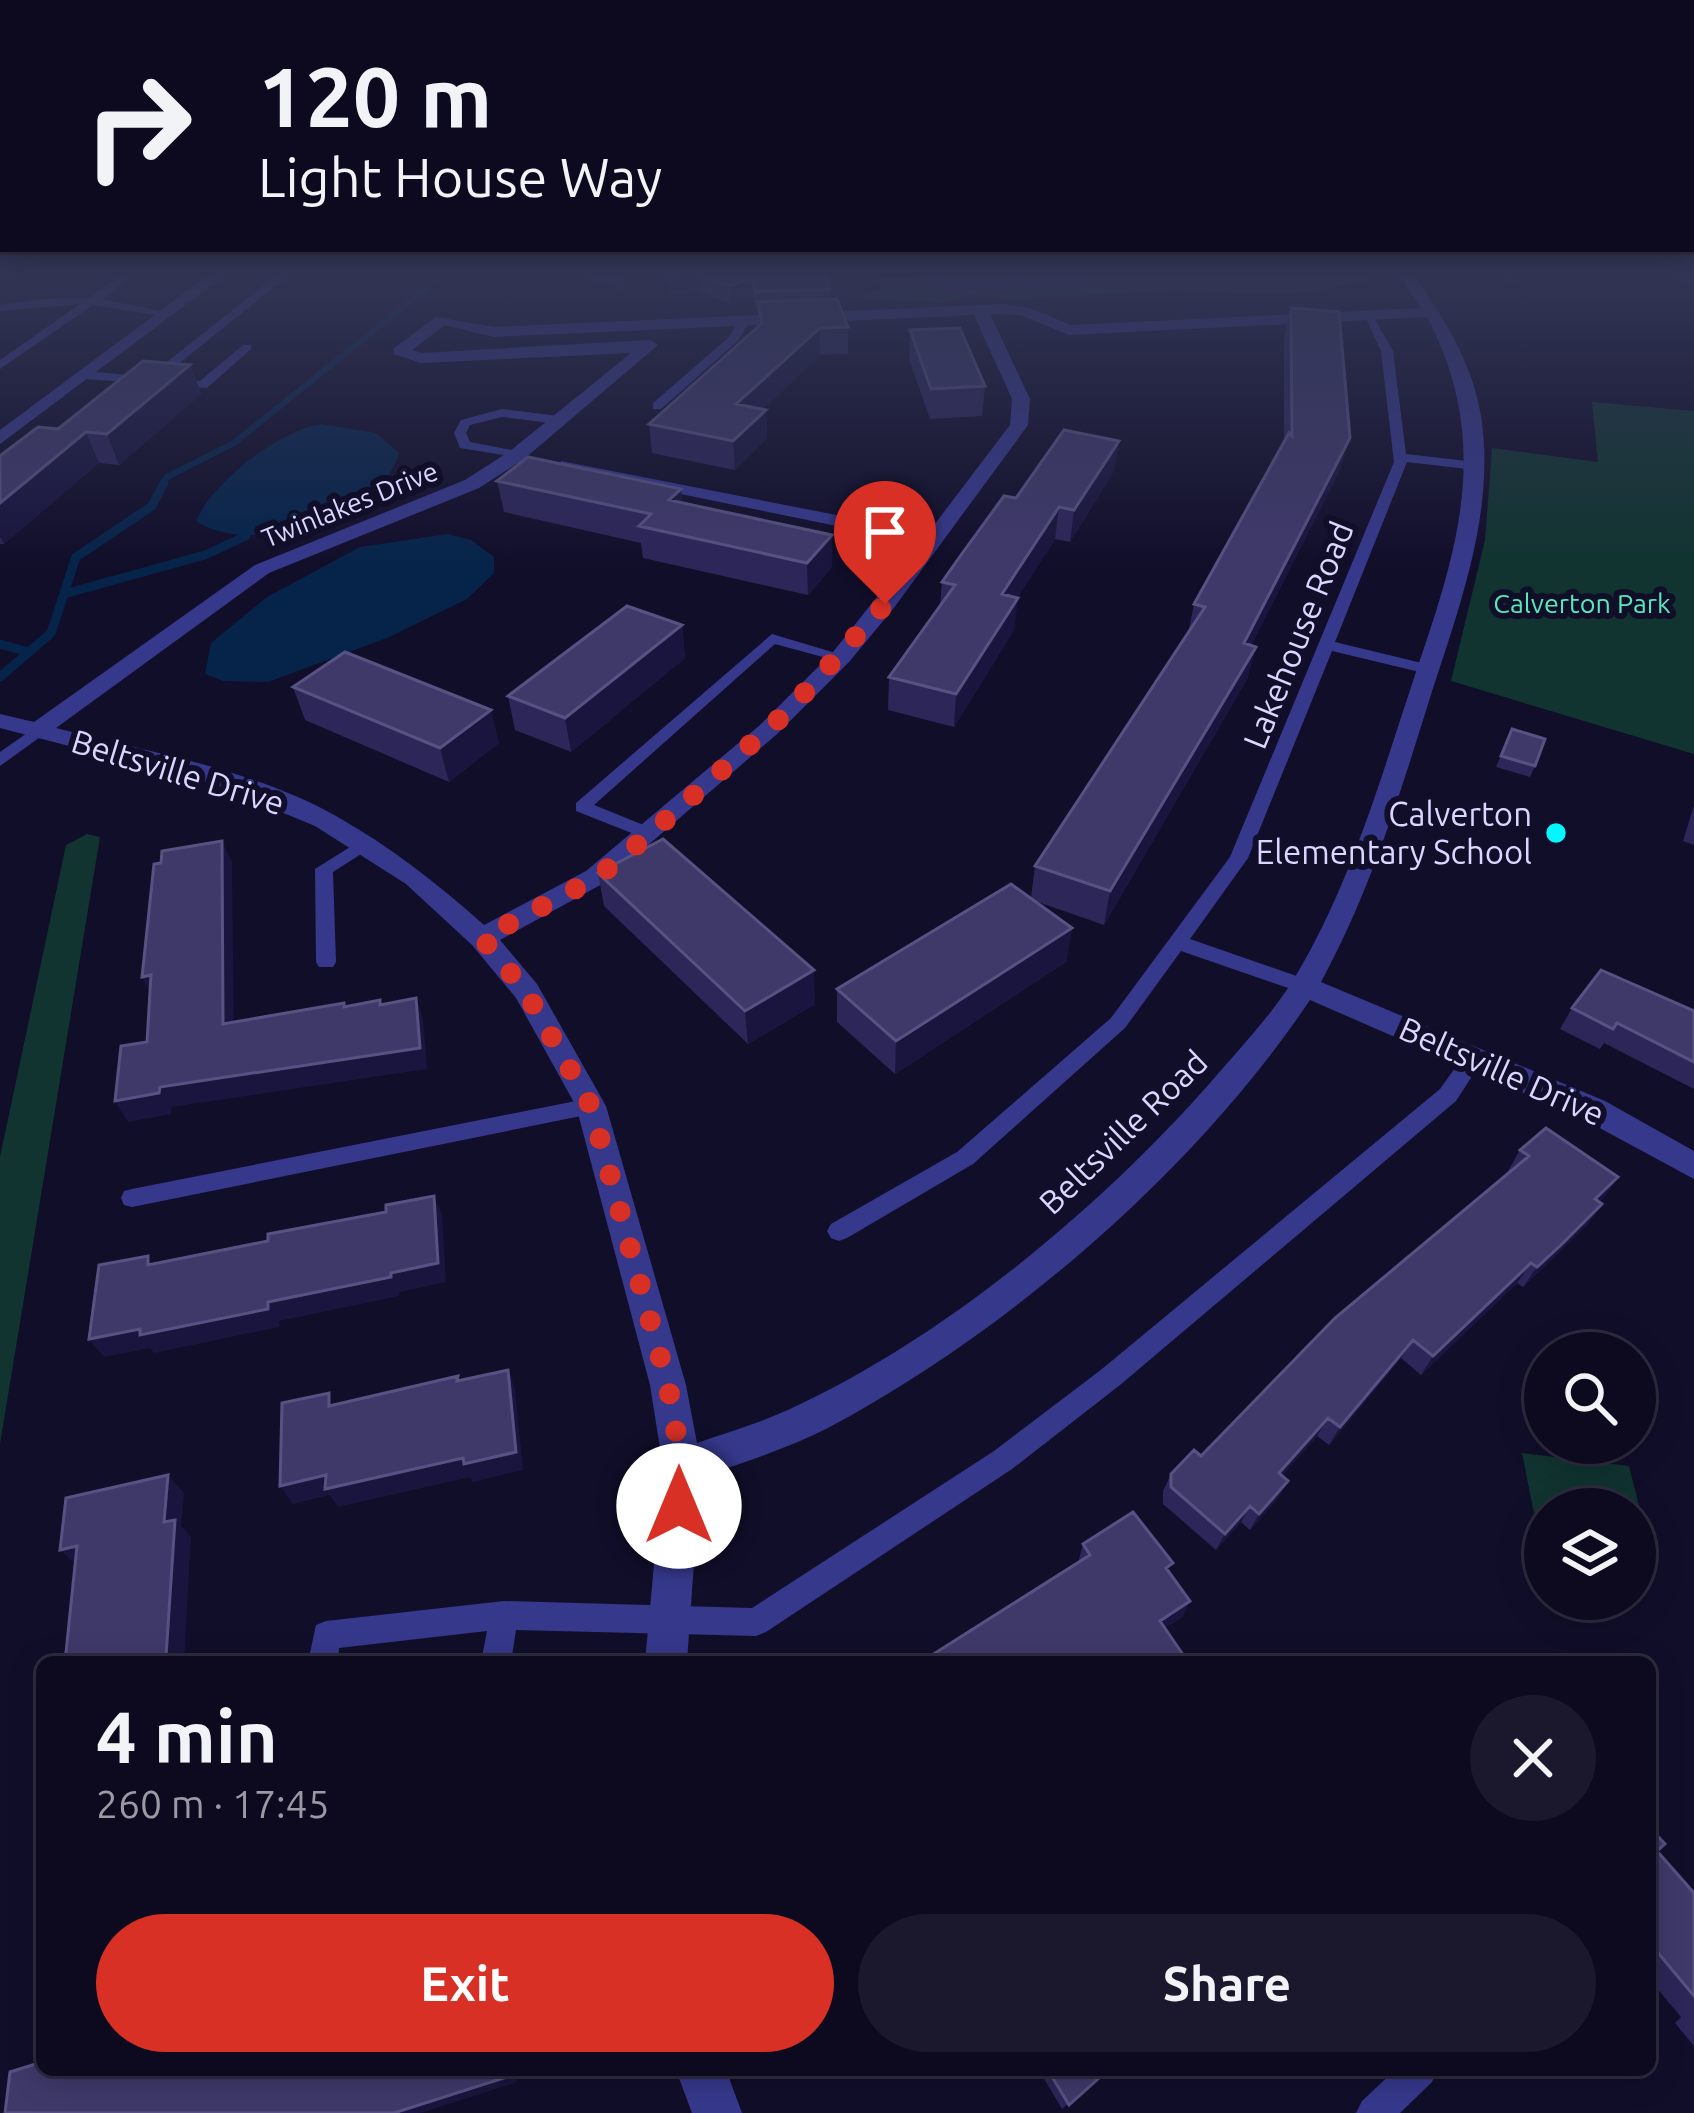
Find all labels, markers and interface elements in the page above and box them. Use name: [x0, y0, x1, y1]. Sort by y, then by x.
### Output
icon: right: [60, 48, 216, 204]
text: 120 m: [258, 49, 492, 143]
text: Light House Way: [258, 147, 662, 207]
street label: Twinlakes Drive: [257, 455, 442, 553]
pin: [834, 481, 936, 604]
icon: arrive: [852, 499, 918, 565]
street label: Lakehouse Road: [1235, 516, 1360, 754]
park label: Calverton Park: [1493, 588, 1671, 618]
street label: Beltsville Drive: [67, 722, 289, 821]
place label: Calverton Elementary School: [1256, 795, 1532, 870]
marker: Calverton Elementary School: [1543, 820, 1569, 846]
street label: Beltsville Drive: [1394, 1009, 1610, 1132]
street label: Beltsville Road: [1031, 1042, 1214, 1221]
map controls: [1524, 1332, 1656, 1620]
button: search: [1524, 1332, 1656, 1464]
position arrow: [616, 1443, 742, 1569]
button: layers: [1524, 1488, 1656, 1620]
button: close: [1470, 1695, 1596, 1821]
text: 4 min: [96, 1696, 278, 1777]
text: 260 m · 17:45: [96, 1782, 330, 1825]
button: Exit: [96, 1914, 834, 2052]
button: Share: [858, 1914, 1596, 2052]

